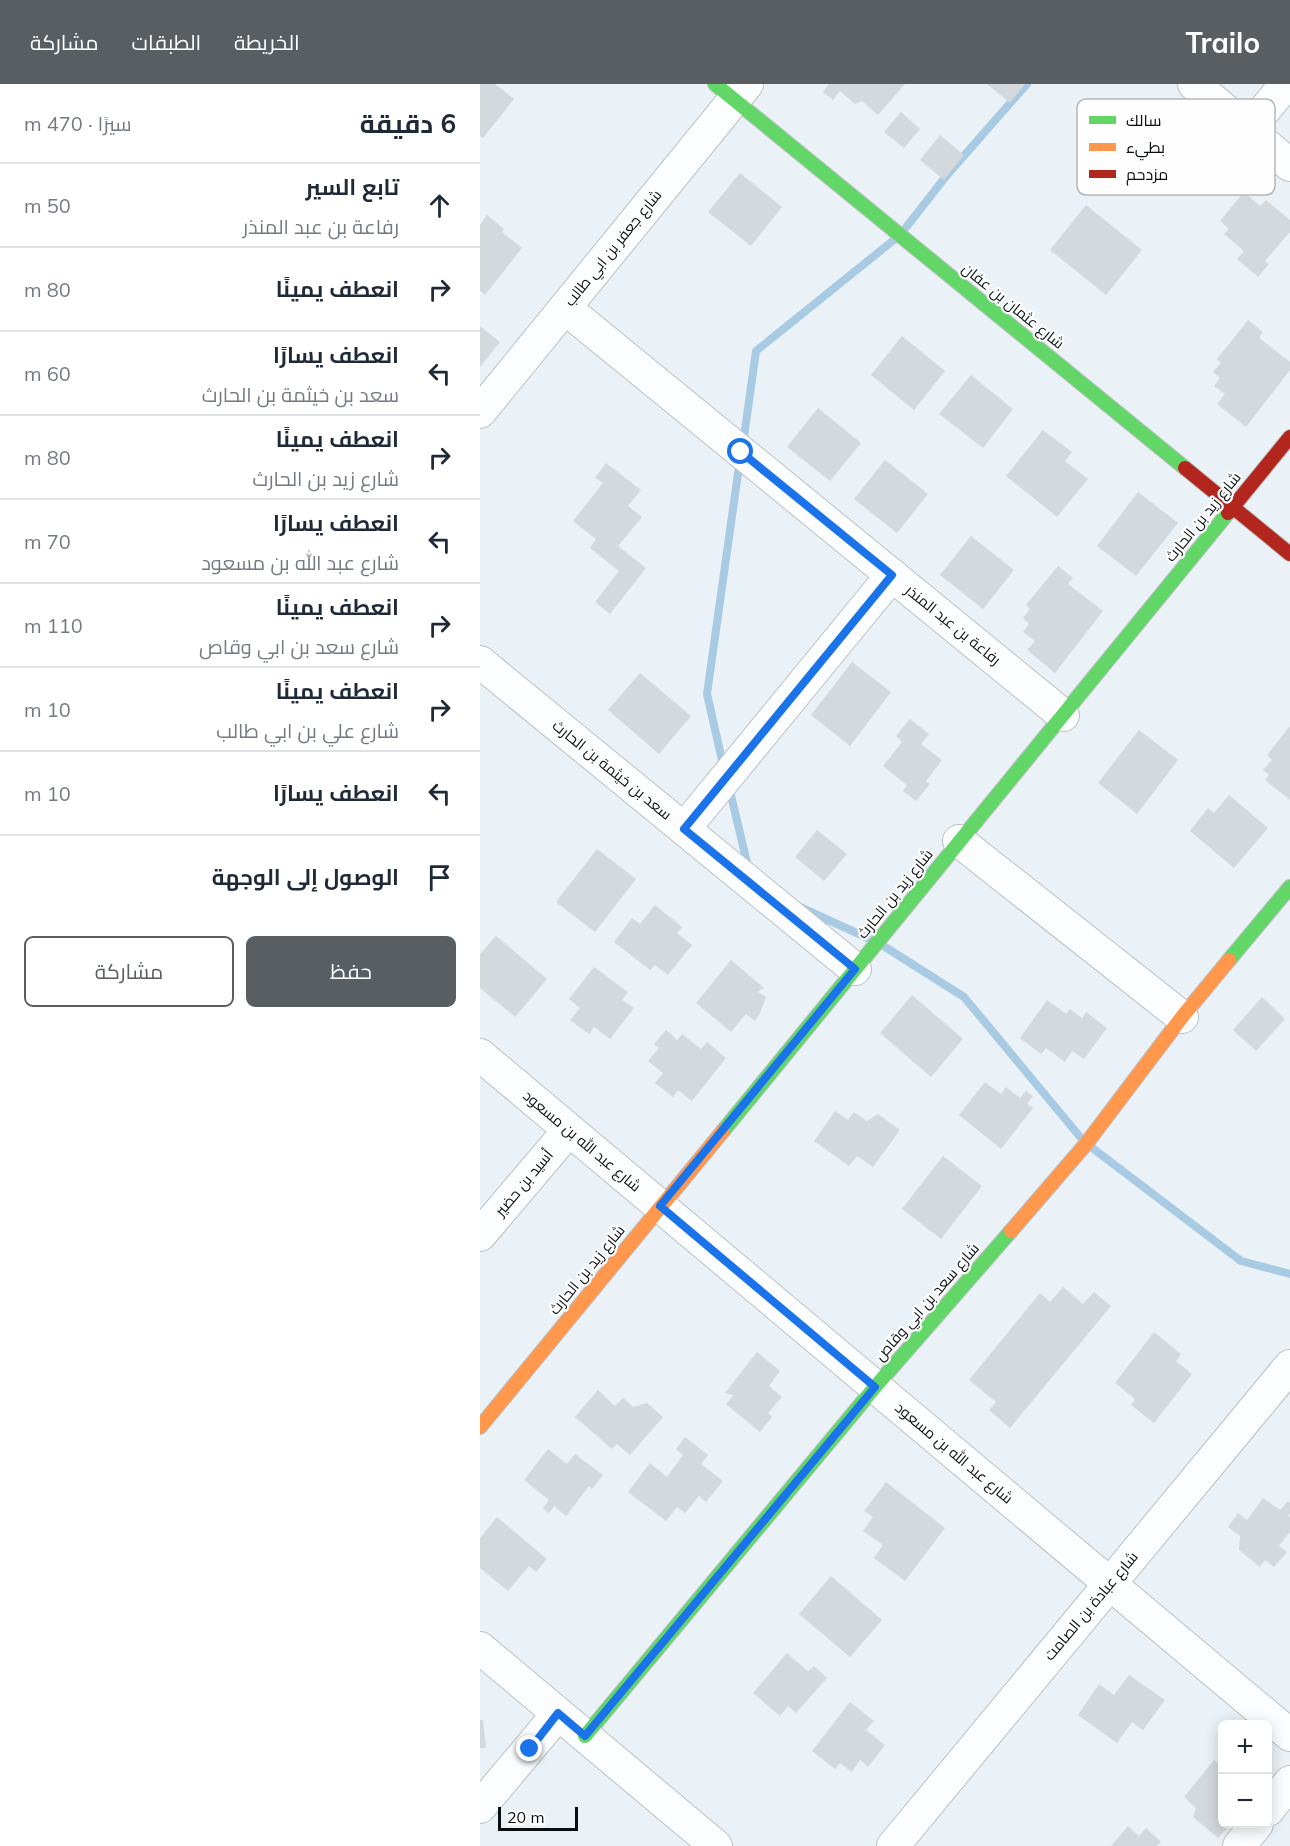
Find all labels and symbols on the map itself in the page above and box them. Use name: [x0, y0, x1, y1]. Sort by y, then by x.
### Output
legend: [1077, 99, 1275, 195]
text: سالك: [1126, 110, 1161, 130]
text: بطيء: [1126, 137, 1165, 161]
text: مزدحم: [1126, 164, 1168, 186]
street label: شارع جعفر بن ابي طالب: [560, 186, 668, 312]
street label: شارع عثمان بن عفان: [957, 259, 1068, 354]
route start: [727, 438, 753, 464]
street label: شارع زيد بن الحارث: [1161, 468, 1246, 567]
street label: رفاعة بن عبد المنذر: [900, 580, 1005, 670]
street label: سعد بن خيثمة بن الحارث: [548, 716, 676, 824]
street label: شارع زيد بن الحارث: [853, 845, 938, 944]
street label: شارع عبد الله بن مسعود: [518, 1086, 645, 1197]
street label: أسيد بن حضير: [490, 1145, 558, 1221]
street label: شارع زيد بن الحارث: [545, 1221, 630, 1320]
street label: شارع سعد بن ابي وقاص: [870, 1239, 985, 1366]
street label: شارع عبد الله بن مسعود: [890, 1398, 1017, 1509]
street label: شارع عبادة بن الصامت: [1040, 1547, 1143, 1665]
route end: [516, 1735, 542, 1761]
scale bar: [498, 1804, 578, 1832]

